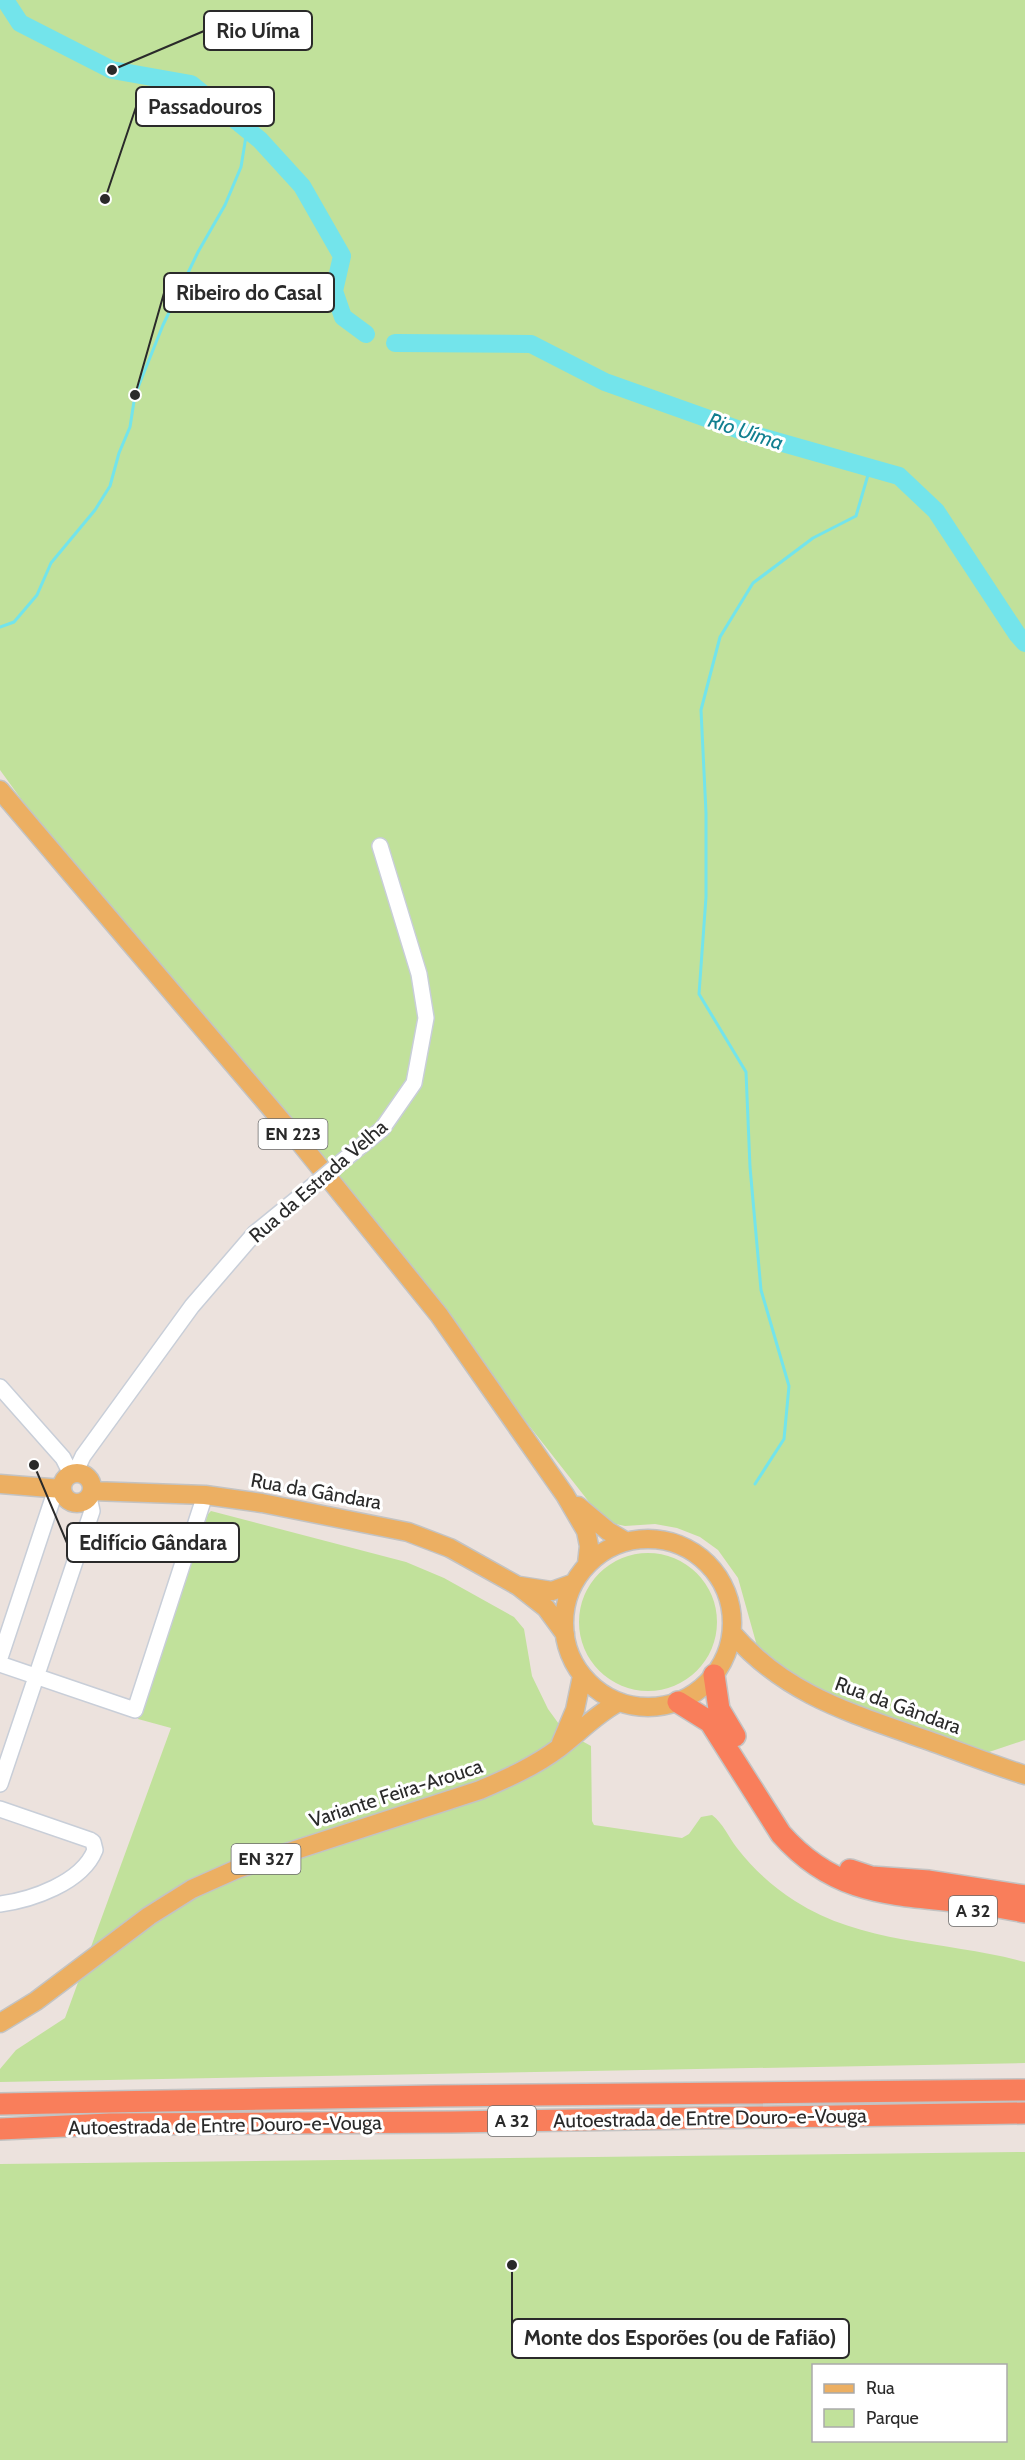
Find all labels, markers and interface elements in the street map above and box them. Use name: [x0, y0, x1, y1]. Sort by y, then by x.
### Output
callout: Rio Uíma: [204, 11, 312, 50]
text: Rio Uíma: [216, 18, 300, 43]
callout: Passadouros: [136, 87, 274, 126]
text: Passadouros: [148, 94, 262, 119]
callout: Ribeiro do Casal: [164, 273, 334, 312]
text: Ribeiro do Casal: [176, 280, 323, 305]
water label: Rio Uíma: [705, 407, 787, 455]
street label: Rua da Estrada Velha: [244, 1114, 392, 1247]
road number: EN 223: [258, 1119, 328, 1149]
street label: Rua da Gândara: [249, 1468, 384, 1514]
callout: Edifício Gândara: [67, 1523, 239, 1562]
text: Edifício Gândara: [79, 1530, 228, 1555]
street label: Rua da Gândara: [832, 1671, 965, 1739]
street label: Variante Feira-Arouca: [306, 1754, 486, 1832]
road number: EN 327: [232, 1844, 300, 1874]
road number: A 32: [949, 1896, 997, 1926]
street label: Autoestrada de Entre Douro-e-Vouga: [553, 2103, 867, 2133]
road number: A 32: [488, 2106, 536, 2136]
street label: Autoestrada de Entre Douro-e-Vouga: [68, 2110, 382, 2140]
callout: Monte dos Esporões (ou de Fafião): [512, 2319, 849, 2358]
text: Monte dos Esporões (ou de Fafião): [524, 2325, 836, 2350]
legend: [812, 2364, 1007, 2442]
text: Rua: [866, 2377, 895, 2399]
text: Parque: [866, 2407, 919, 2429]

